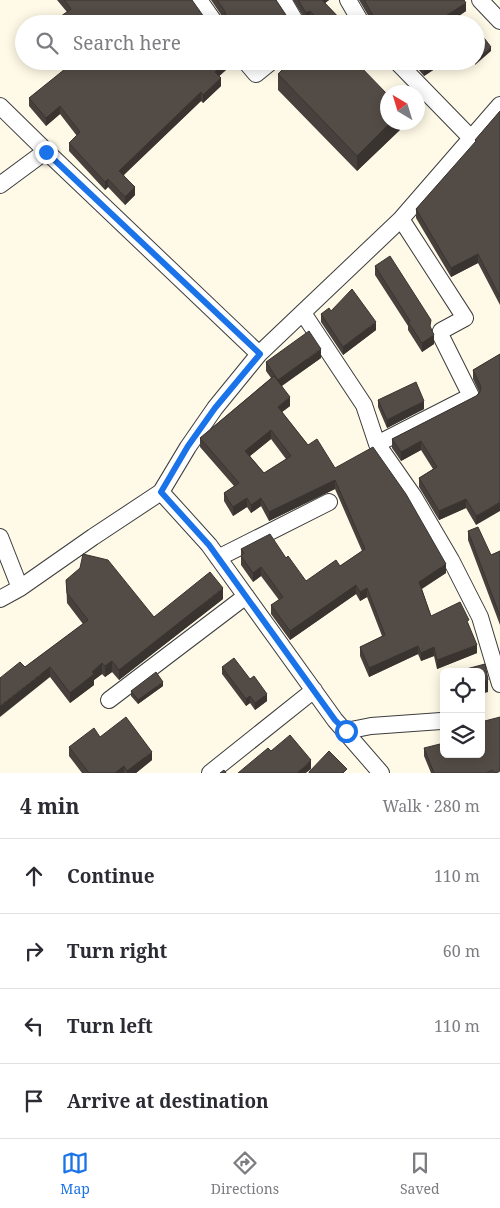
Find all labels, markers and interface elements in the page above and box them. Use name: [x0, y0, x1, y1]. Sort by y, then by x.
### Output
search box: [15, 15, 485, 70]
icon: search: [33, 29, 61, 57]
text: Search here: [73, 30, 181, 56]
north arrow: [380, 85, 425, 130]
route end: [35, 141, 58, 164]
map controls: [440, 668, 485, 758]
button: locate: [440, 668, 485, 713]
button: layers: [440, 713, 485, 758]
route start: [335, 720, 358, 743]
text: 4 min: [20, 792, 79, 820]
text: Walk · 280 m: [383, 795, 480, 817]
icon: ahead: [20, 862, 48, 890]
text: Continue: [67, 863, 155, 889]
text: 110 m: [434, 865, 480, 887]
icon: right: [20, 937, 48, 965]
text: Turn right: [67, 938, 167, 964]
text: 60 m: [443, 940, 480, 962]
icon: left: [20, 1012, 48, 1040]
text: Turn left: [67, 1013, 153, 1039]
text: 110 m: [434, 1015, 480, 1037]
icon: arrive: [20, 1087, 48, 1115]
text: Arrive at destination: [67, 1088, 269, 1114]
tab: Map: [60, 1149, 90, 1198]
tab: Directions: [211, 1149, 279, 1198]
tab: Saved: [400, 1149, 440, 1198]

